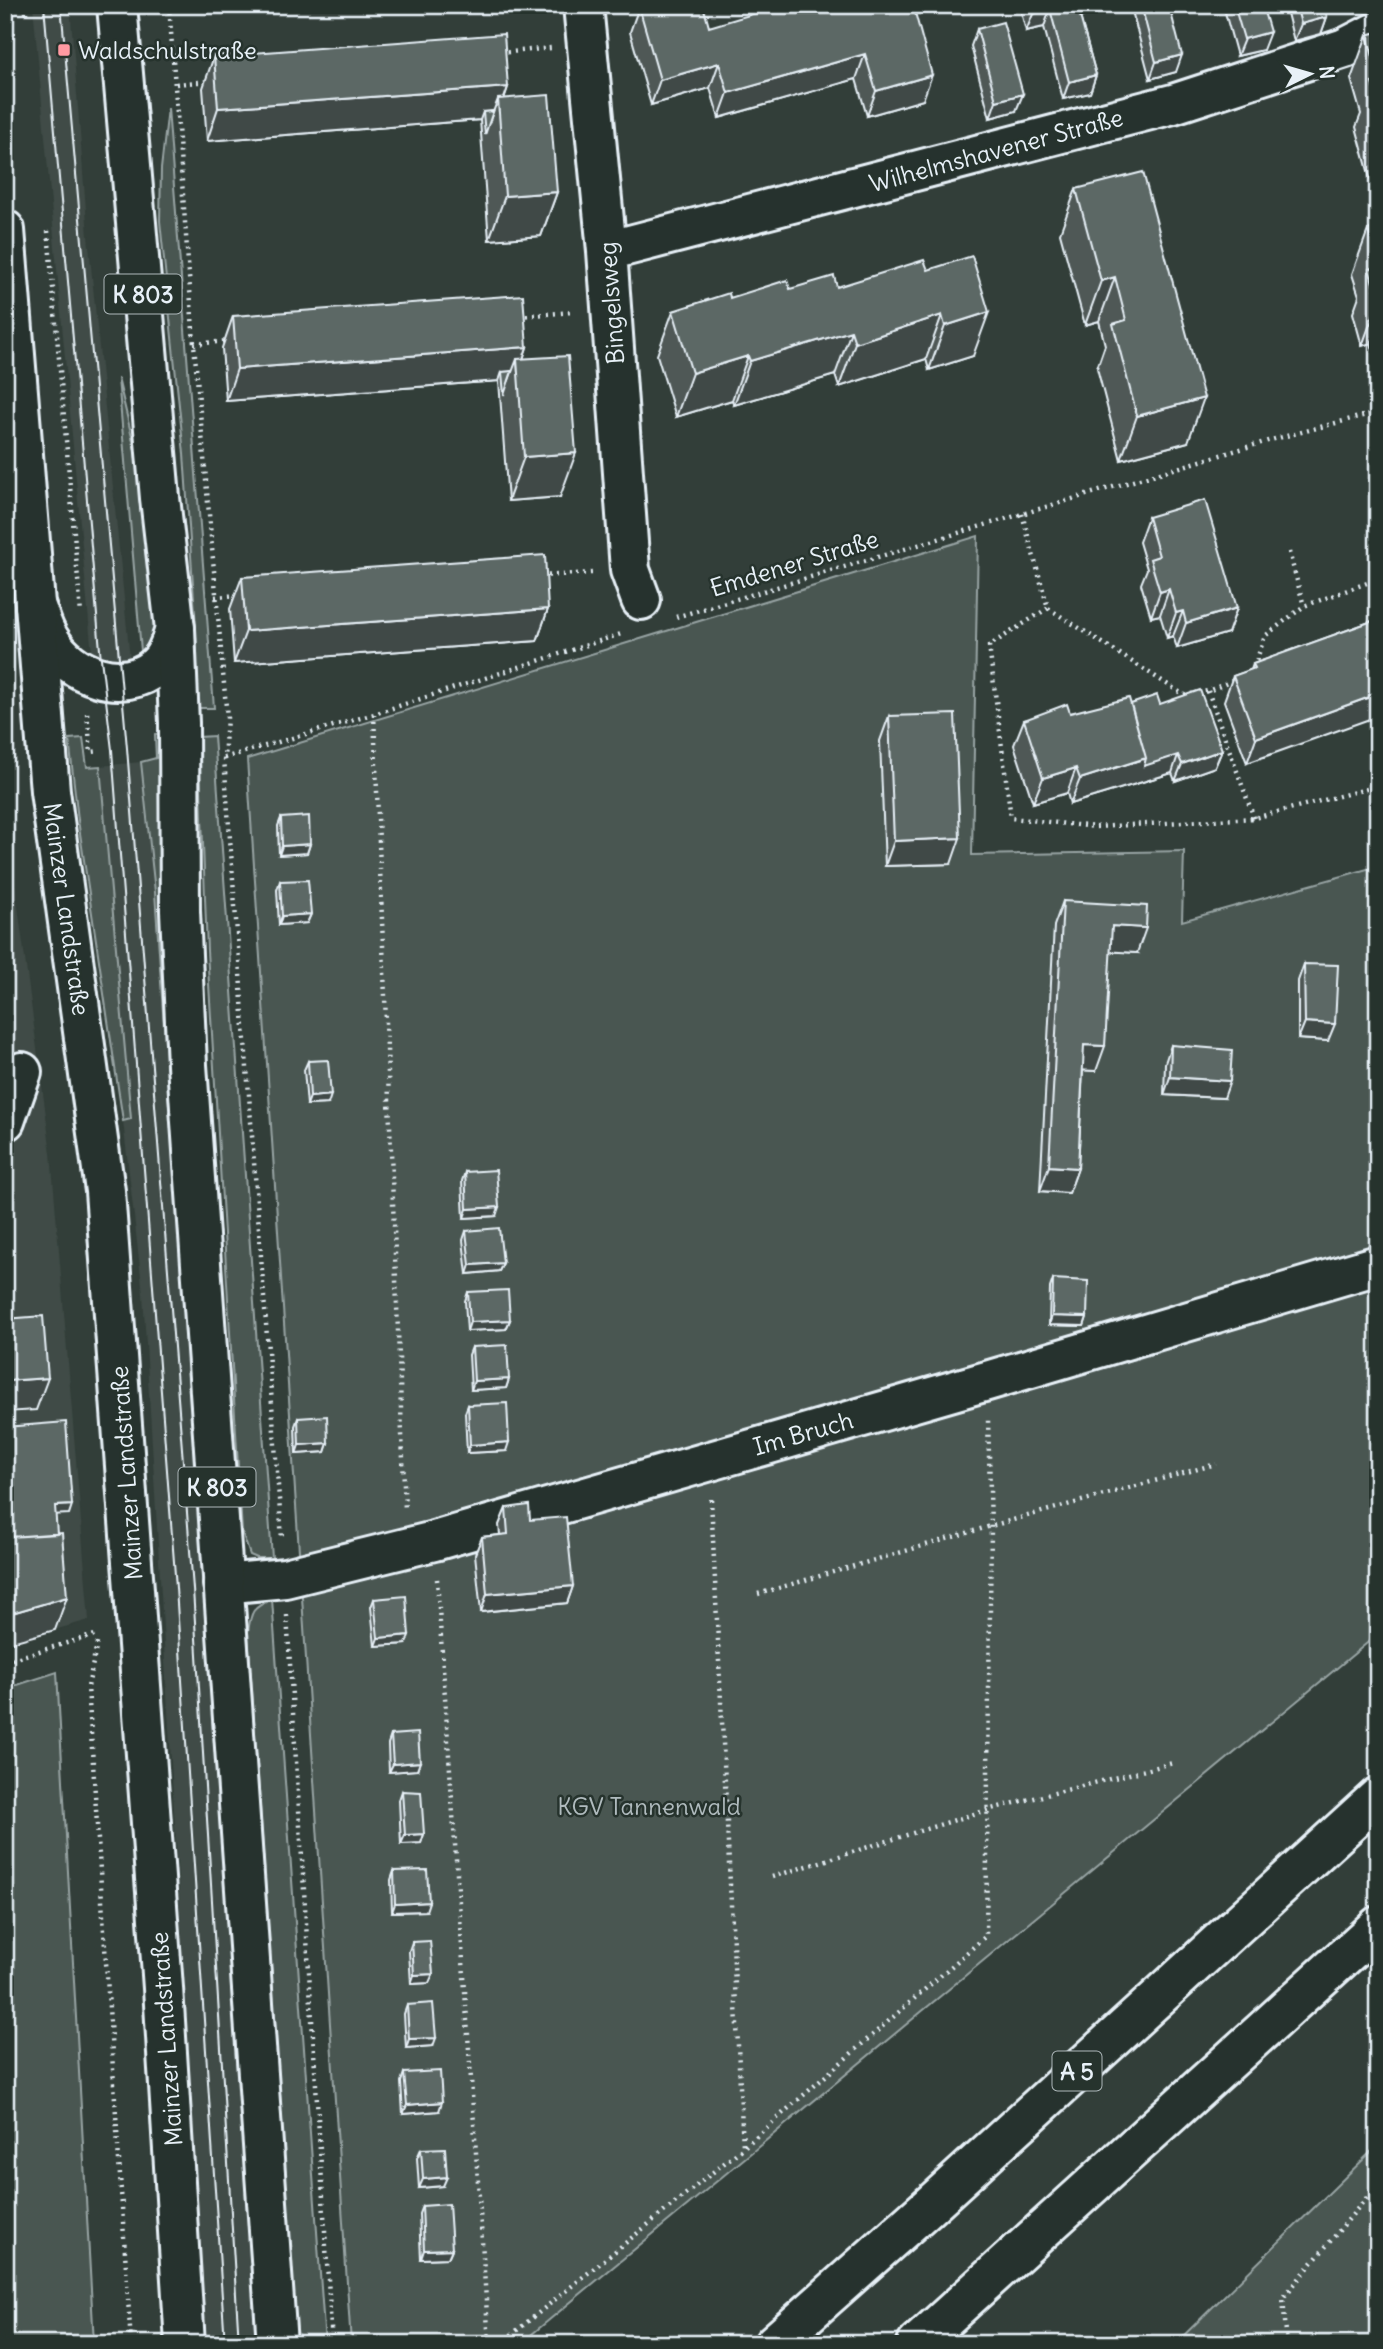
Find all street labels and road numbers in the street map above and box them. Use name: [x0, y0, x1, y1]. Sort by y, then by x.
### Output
street label: Wilhelmshavener Straße: [866, 102, 1126, 198]
street label: Bingelsweg: [592, 241, 630, 365]
road number: K 803: [104, 274, 182, 314]
street label: Emdener Straße: [706, 523, 882, 603]
street label: Mainzer Landstraße: [37, 801, 97, 1017]
street label: Mainzer Landstraße: [104, 1365, 148, 1581]
street label: Im Bruch: [750, 1404, 856, 1462]
road number: K 803: [178, 1468, 256, 1506]
street label: Mainzer Landstraße: [144, 1931, 188, 2147]
road number: A 5: [1052, 2052, 1102, 2090]

